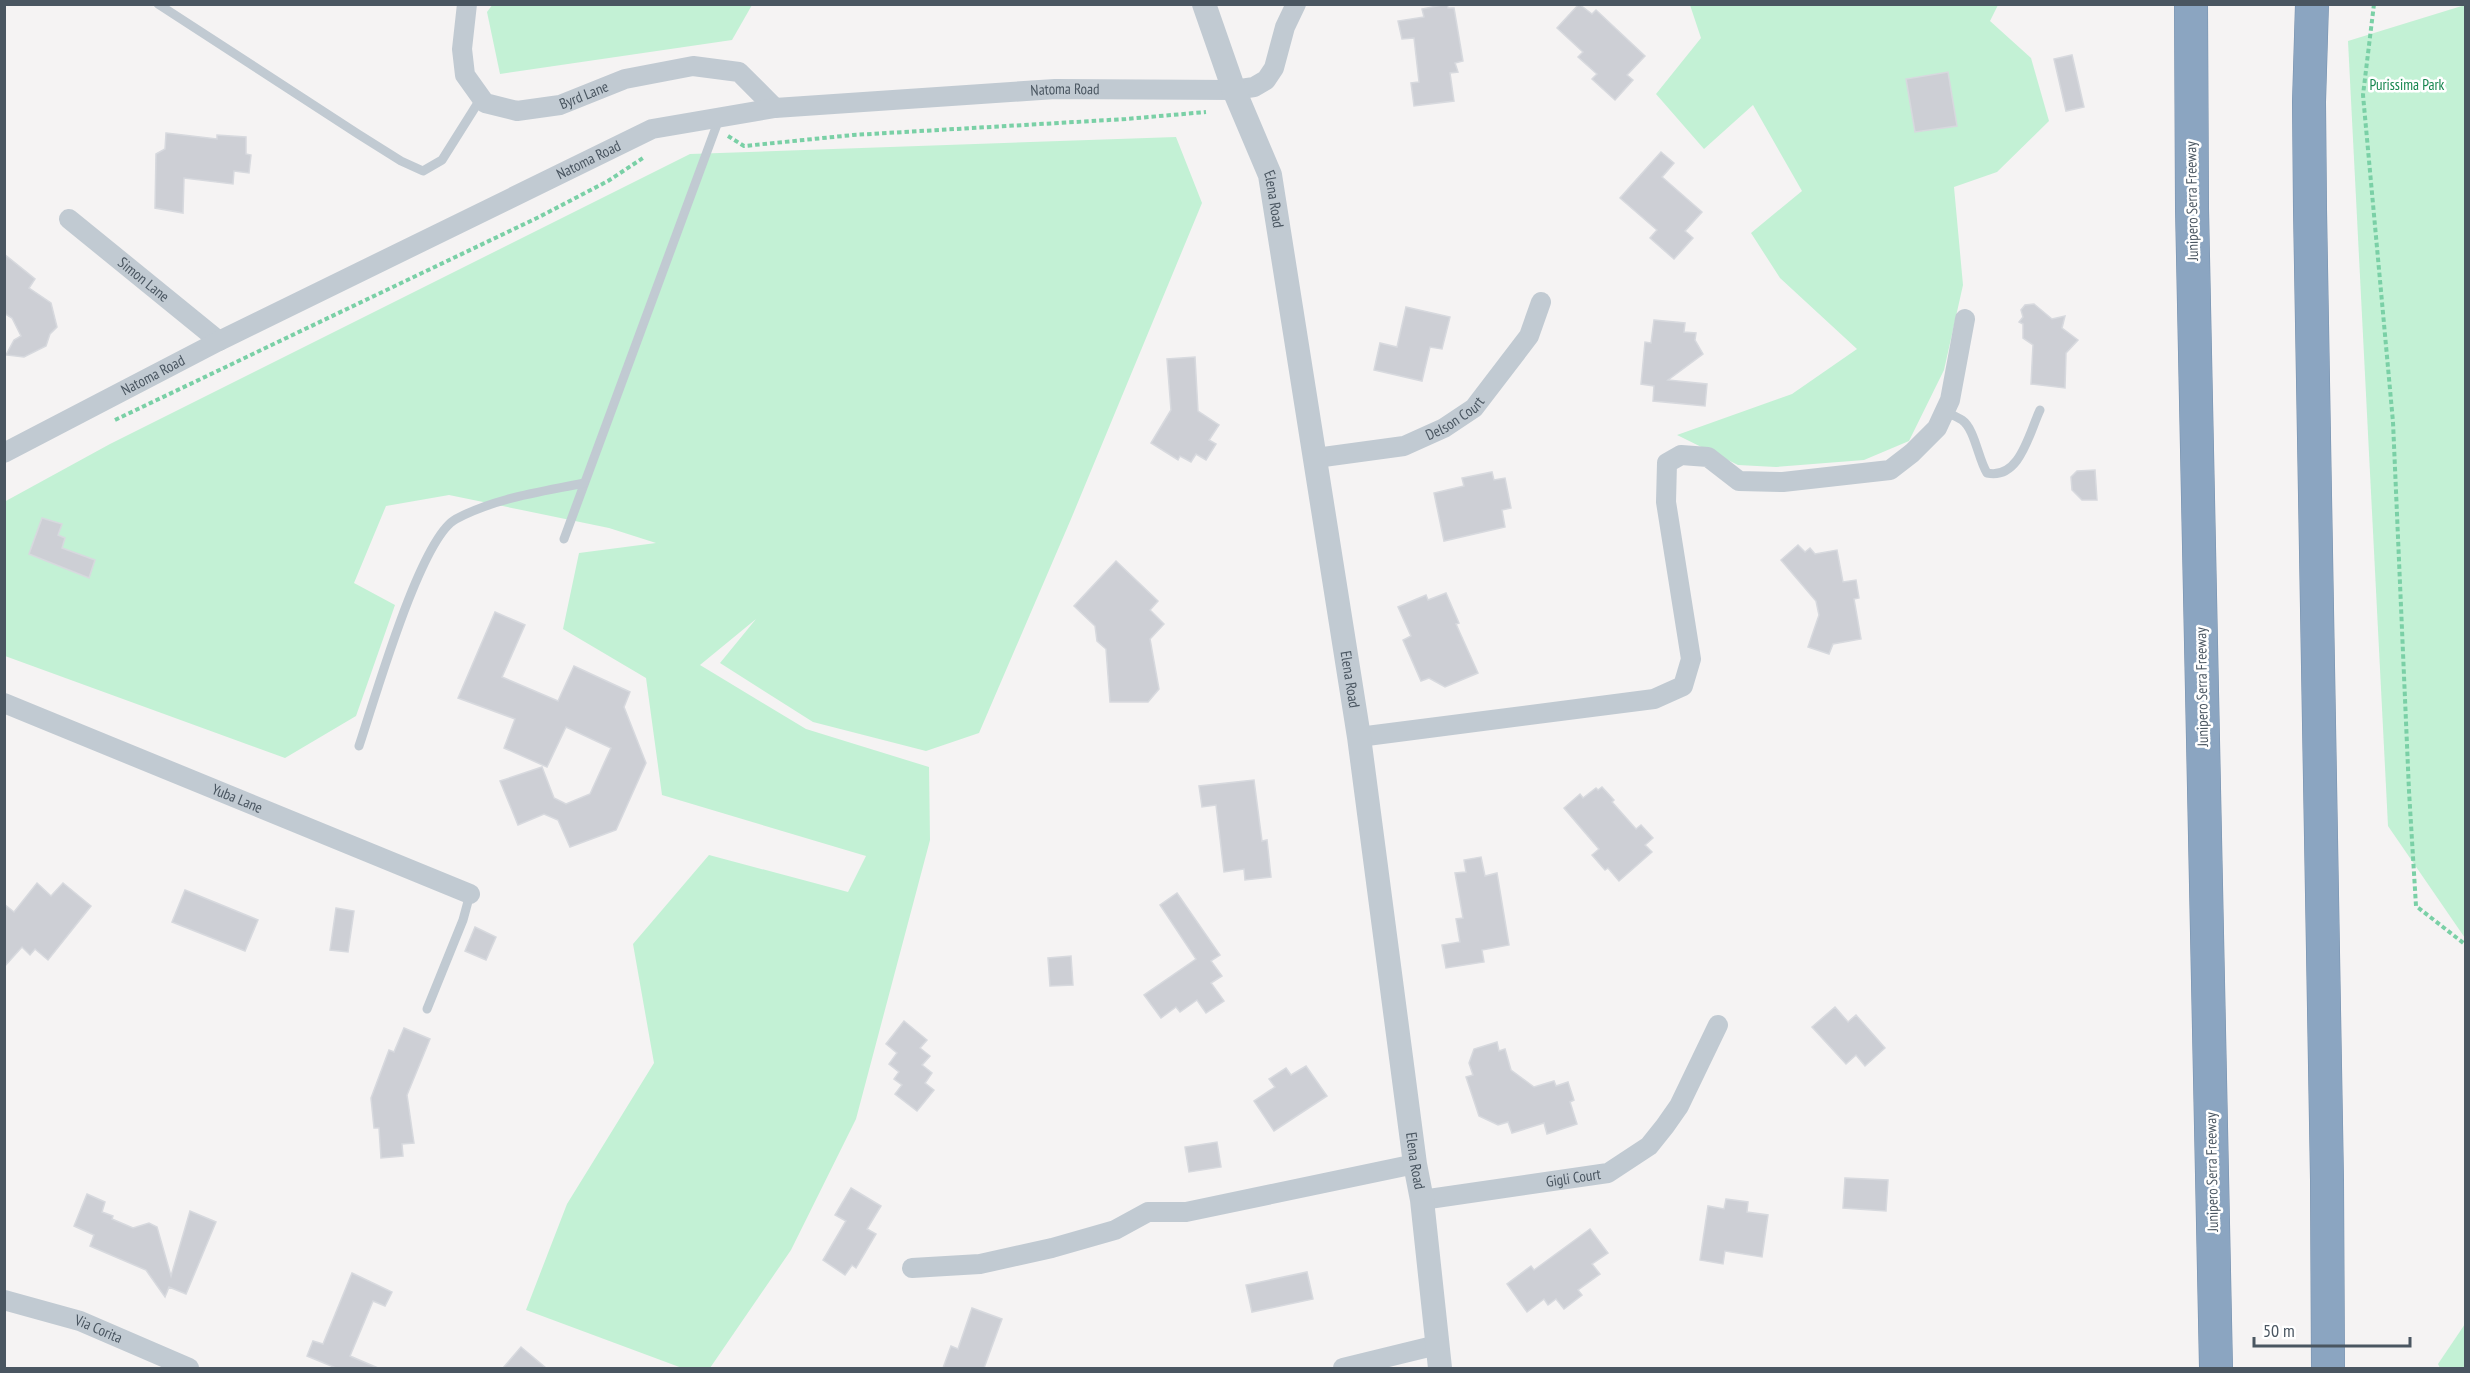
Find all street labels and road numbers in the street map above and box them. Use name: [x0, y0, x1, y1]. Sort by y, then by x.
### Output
street label: Byrd Lane: [556, 77, 611, 113]
street label: Natoma Road: [1030, 79, 1100, 100]
street label: Natoma Road: [553, 136, 624, 183]
street label: Junipero Serra Freeway: [2181, 141, 2202, 262]
street label: Elena Road: [1260, 167, 1288, 229]
street label: Simon Lane: [114, 253, 173, 306]
street label: Natoma Road: [118, 351, 188, 399]
street label: Delson Court: [1422, 393, 1488, 444]
street label: Junipero Serra Freeway: [2191, 627, 2212, 748]
street label: Elena Road: [1336, 649, 1364, 709]
street label: Yuba Lane: [209, 779, 266, 817]
street label: Junipero Serra Freeway: [2201, 1112, 2222, 1233]
street label: Elena Road: [1402, 1131, 1430, 1191]
street label: Gigli Court: [1545, 1164, 1602, 1191]
street label: Via Corita: [72, 1310, 125, 1347]

